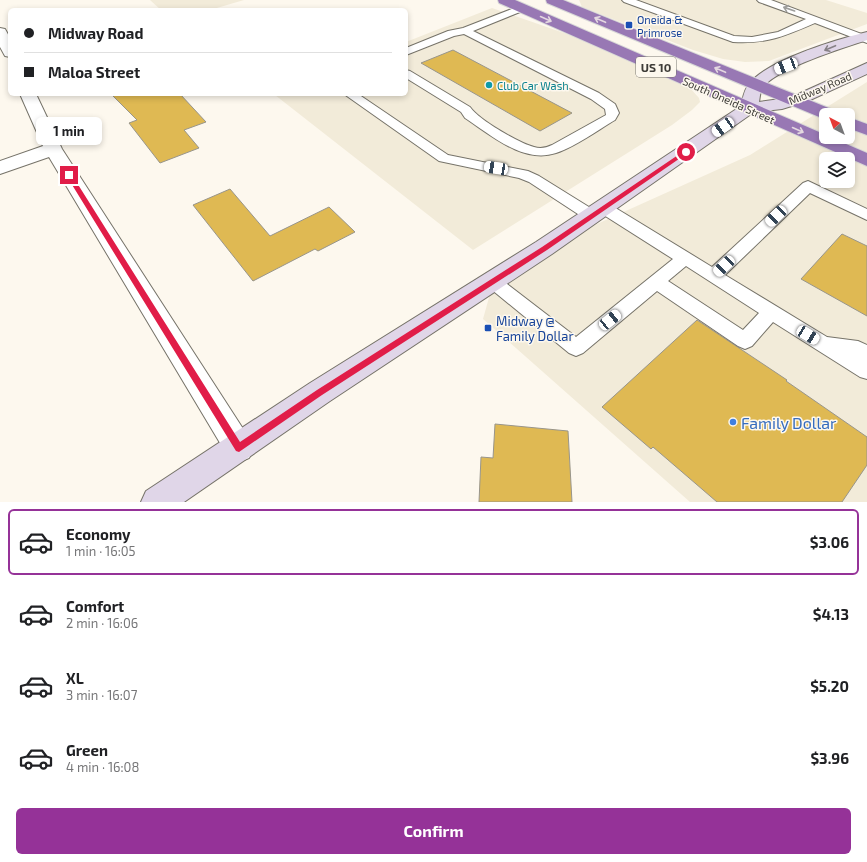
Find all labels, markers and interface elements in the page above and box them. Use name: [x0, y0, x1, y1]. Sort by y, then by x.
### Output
one-way arrow: [783, 5, 795, 13]
place label: Oneida & Primrose: [637, 13, 683, 39]
one-way arrow: [539, 15, 551, 23]
one-way arrow: [594, 16, 606, 23]
marker: Oneida & Primrose: [624, 20, 634, 30]
text: Midway Road: [48, 24, 143, 42]
one-way arrow: [825, 45, 837, 52]
car: [773, 56, 799, 76]
road number: US 10: [636, 57, 676, 77]
text: Maloa Street: [48, 63, 140, 81]
one-way arrow: [714, 66, 726, 73]
street label: Midway Road: [787, 69, 853, 107]
street label: South Oneida Street: [681, 74, 777, 126]
place label: Club Car Wash: [497, 79, 569, 92]
marker: Club Car Wash: [484, 80, 494, 90]
north arrow: [819, 108, 855, 144]
map controls: [819, 108, 855, 188]
car: [710, 115, 736, 139]
callout: 1 min: [36, 117, 102, 145]
text: 1 min: [53, 123, 85, 139]
one-way arrow: [791, 127, 803, 134]
route start: [677, 143, 695, 161]
button: layers: [819, 152, 855, 188]
car: [483, 160, 509, 176]
route end: [60, 166, 78, 184]
car: [763, 203, 789, 229]
car: [711, 253, 737, 279]
car: [597, 308, 623, 332]
place label: Midway @ Family Dollar: [496, 313, 574, 344]
marker: Midway @ Family Dollar: [483, 323, 493, 333]
car: [795, 324, 821, 346]
place label: Family Dollar: [741, 413, 837, 432]
marker: Family Dollar: [728, 417, 738, 427]
icon: car: [18, 524, 54, 560]
text: Economy: [66, 525, 131, 543]
text: $3.06: [810, 533, 849, 551]
text: 1 min · 16:05: [66, 543, 136, 559]
icon: car: [18, 596, 54, 632]
text: Comfort: [66, 597, 124, 615]
text: $4.13: [813, 605, 849, 623]
text: 2 min · 16:06: [66, 615, 138, 631]
icon: car: [18, 668, 54, 704]
text: XL: [66, 669, 84, 687]
text: $5.20: [810, 677, 849, 695]
text: 3 min · 16:07: [66, 687, 137, 703]
icon: car: [18, 740, 54, 776]
text: Green: [66, 741, 108, 759]
text: $3.96: [810, 749, 849, 767]
text: 4 min · 16:08: [66, 759, 139, 775]
button: Confirm: [16, 808, 851, 854]

